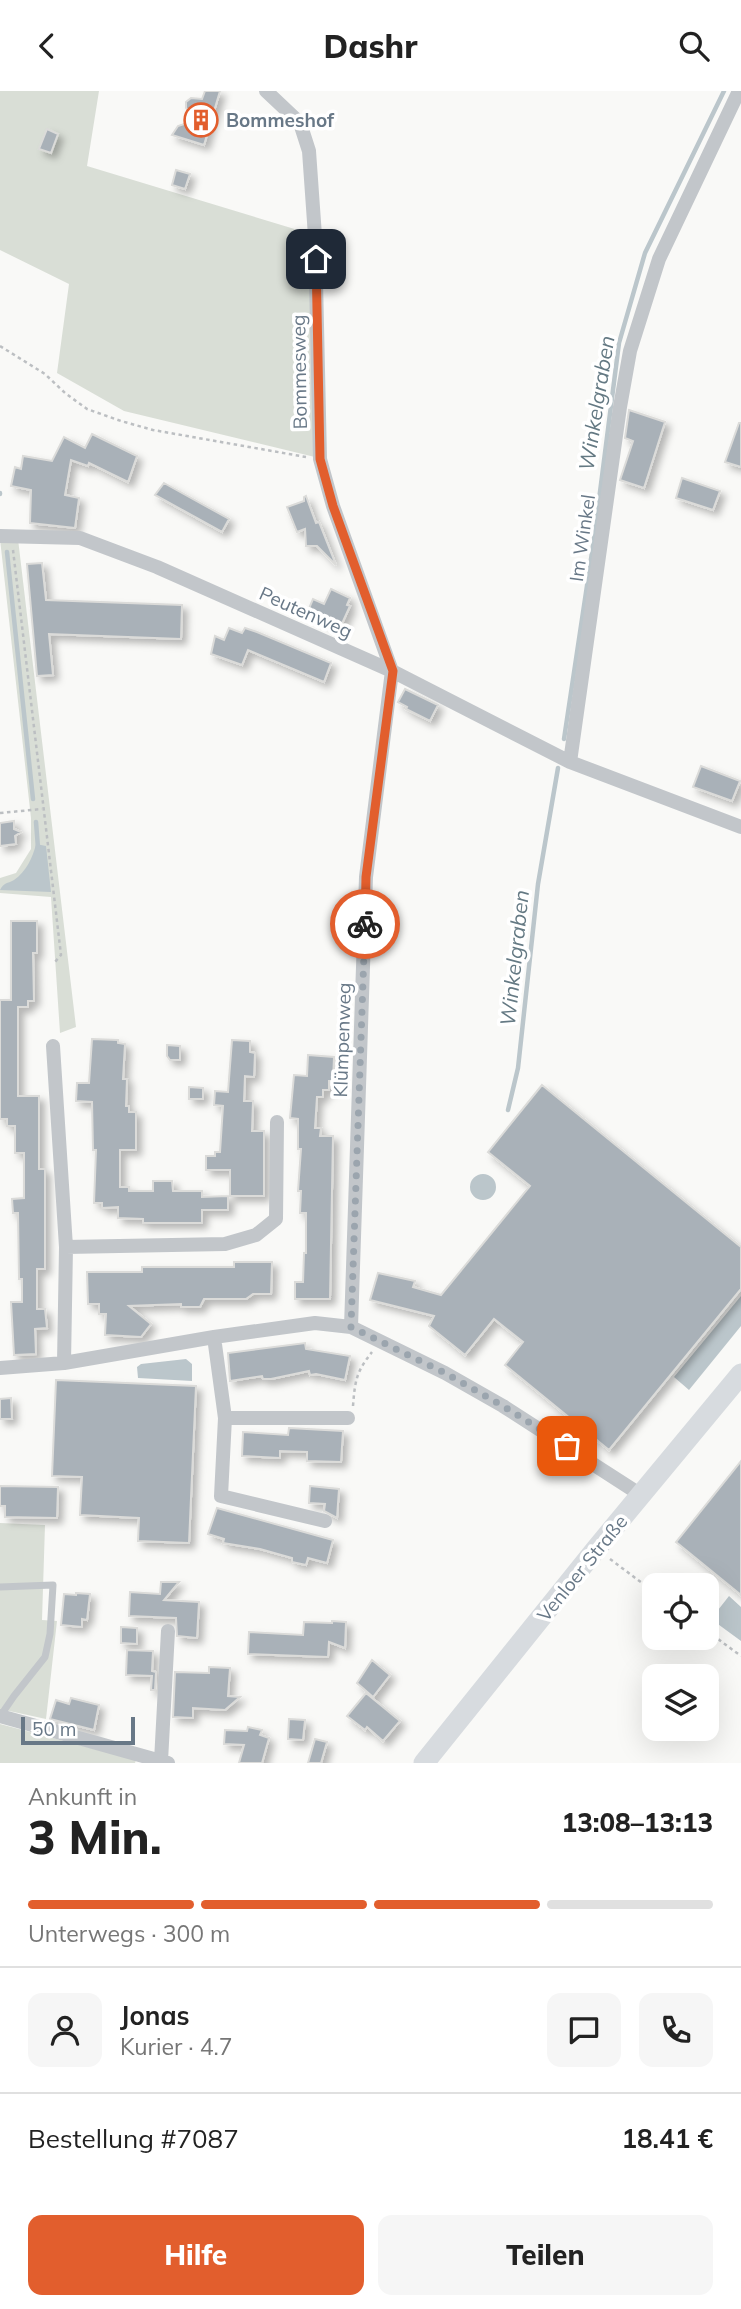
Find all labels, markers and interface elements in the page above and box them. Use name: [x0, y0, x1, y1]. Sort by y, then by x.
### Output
text: Dashr: [324, 26, 417, 66]
icon: back: [28, 27, 66, 65]
icon: search: [675, 27, 713, 65]
building icon: Bommeshof: [182, 101, 220, 139]
place label: Bommeshof: [226, 108, 335, 132]
pin: [286, 229, 346, 289]
icon: home: [297, 240, 335, 278]
street label: Bommesweg: [286, 314, 312, 430]
water label: Winkelgraben: [572, 333, 620, 473]
street label: Im Winkel: [564, 493, 600, 583]
street label: Peutenweg: [256, 581, 356, 643]
courier: [330, 889, 400, 959]
water label: Winkelgraben: [494, 889, 534, 1027]
icon: bike: [346, 905, 384, 943]
street label: Klümpenweg: [328, 982, 356, 1098]
pin: [537, 1416, 597, 1476]
icon: bag: [548, 1427, 586, 1465]
street label: Venloer Straße: [532, 1510, 632, 1626]
map controls: [642, 1573, 719, 1741]
button: locate: [642, 1573, 719, 1650]
button: layers: [642, 1664, 719, 1741]
scale bar: [21, 1714, 135, 1746]
text: 50 m: [32, 1717, 76, 1741]
text: Ankunft in: [28, 1782, 137, 1811]
text: 13:08–13:13: [562, 1806, 713, 1839]
text: 3 Min.: [28, 1808, 162, 1866]
text: Unterwegs · 300 m: [28, 1919, 230, 1948]
button: person: [28, 1993, 102, 2067]
button: chat: [547, 1993, 621, 2067]
button: phone: [639, 1993, 713, 2067]
text: Jonas: [120, 1999, 190, 2032]
text: Kurier · 4.7: [120, 2032, 232, 2061]
text: Bestellung #7087: [28, 2122, 239, 2155]
text: 18.41 €: [621, 2122, 713, 2155]
button: Hilfe: [28, 2215, 364, 2295]
button: Teilen: [378, 2215, 713, 2295]

